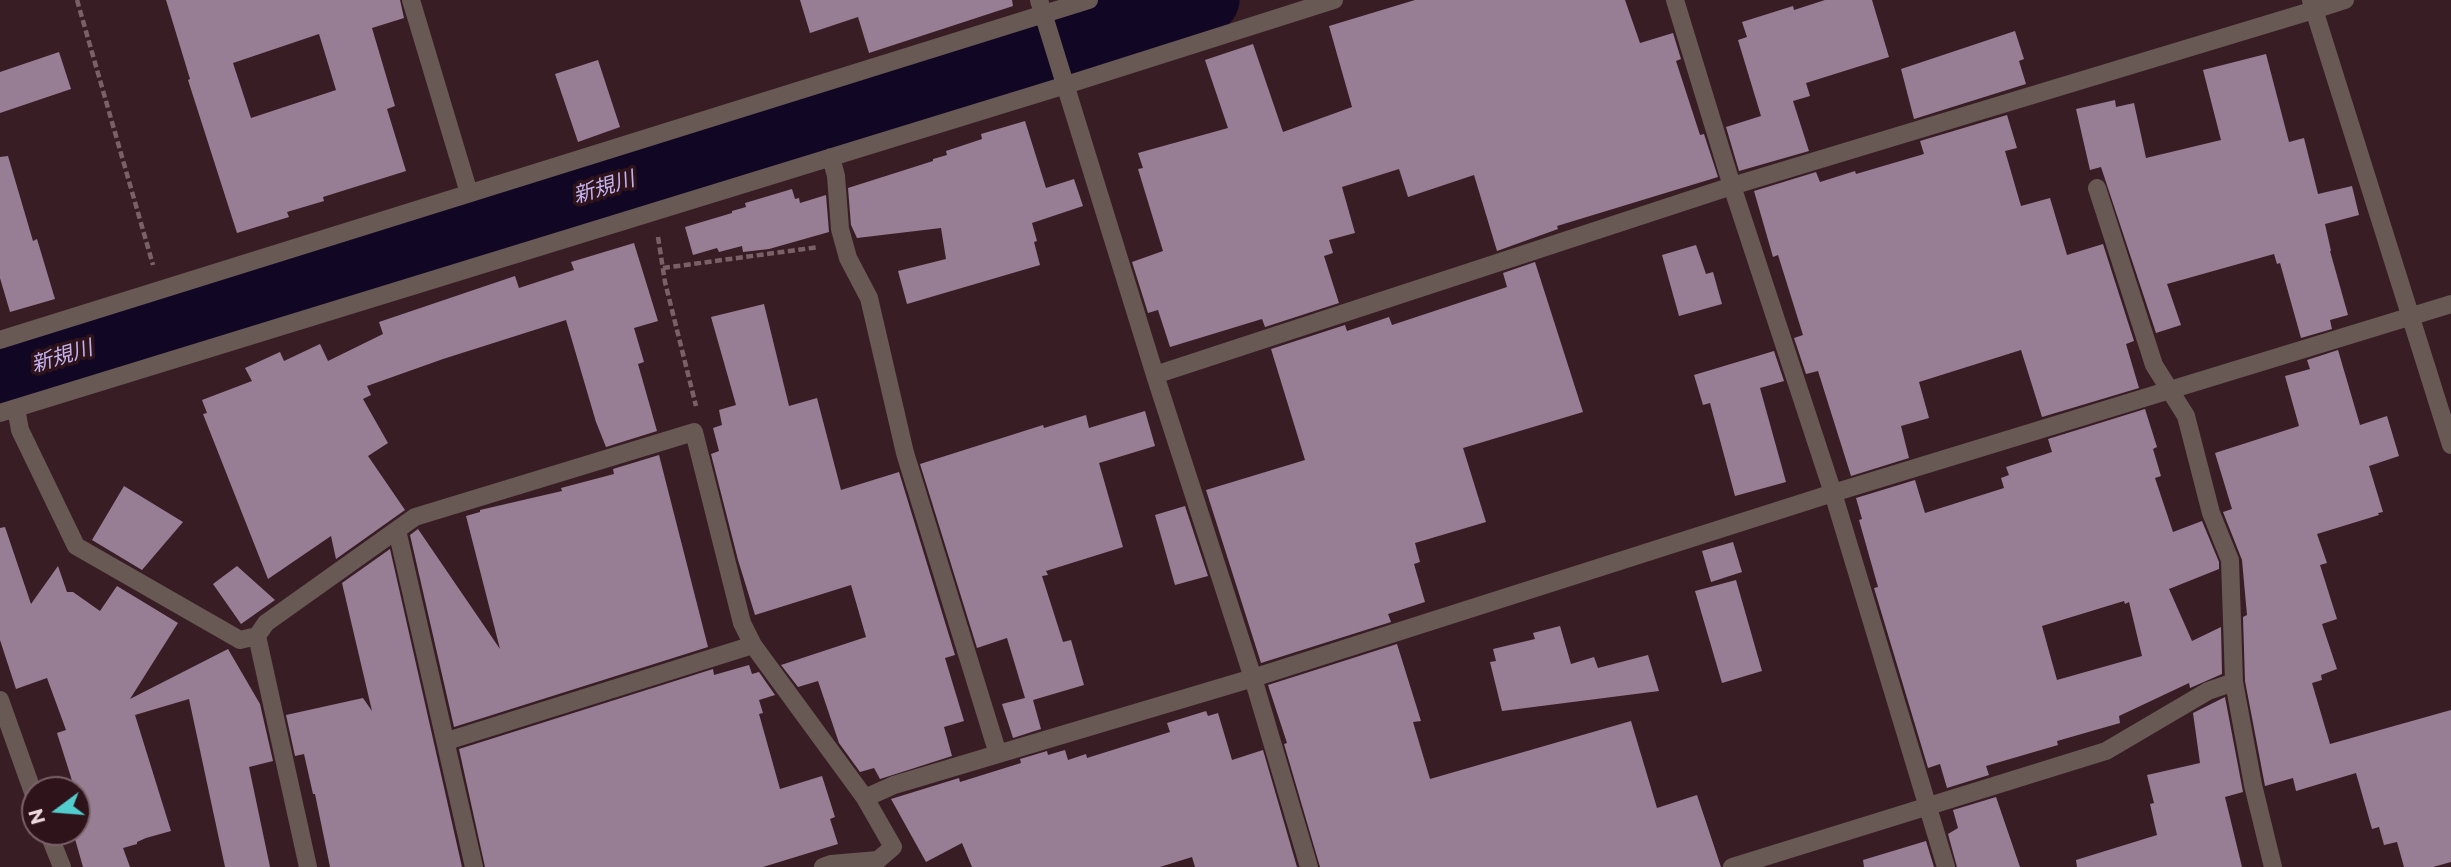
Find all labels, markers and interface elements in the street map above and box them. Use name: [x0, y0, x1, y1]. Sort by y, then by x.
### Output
water label: 新規川: [570, 167, 638, 209]
water label: 新規川: [28, 336, 96, 378]
north arrow: [21, 776, 91, 846]
text: N: [24, 806, 50, 827]

